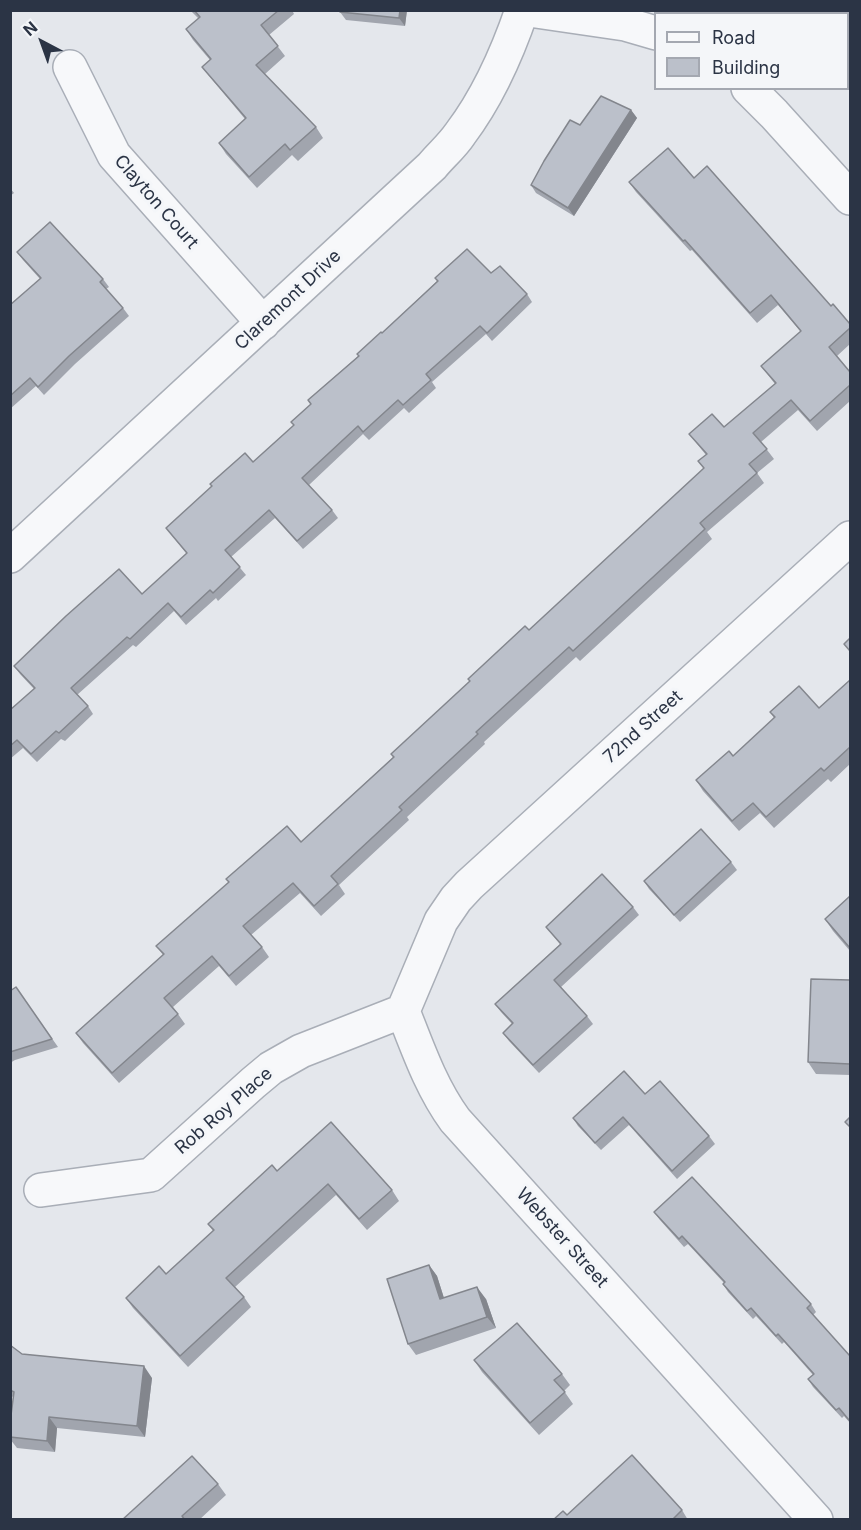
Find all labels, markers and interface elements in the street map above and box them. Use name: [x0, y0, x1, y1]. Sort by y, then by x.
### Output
north arrow: [12, 12, 72, 72]
legend: [654, 12, 849, 90]
text: N: [19, 17, 41, 40]
text: Road: [712, 27, 755, 48]
text: Building: [712, 57, 780, 78]
street label: Clayton Court: [109, 151, 203, 253]
street label: Claremont Drive: [230, 245, 346, 355]
street label: 72nd Street: [599, 686, 687, 768]
street label: Rob Roy Place: [171, 1063, 277, 1159]
street label: Webster Street: [512, 1184, 612, 1292]

